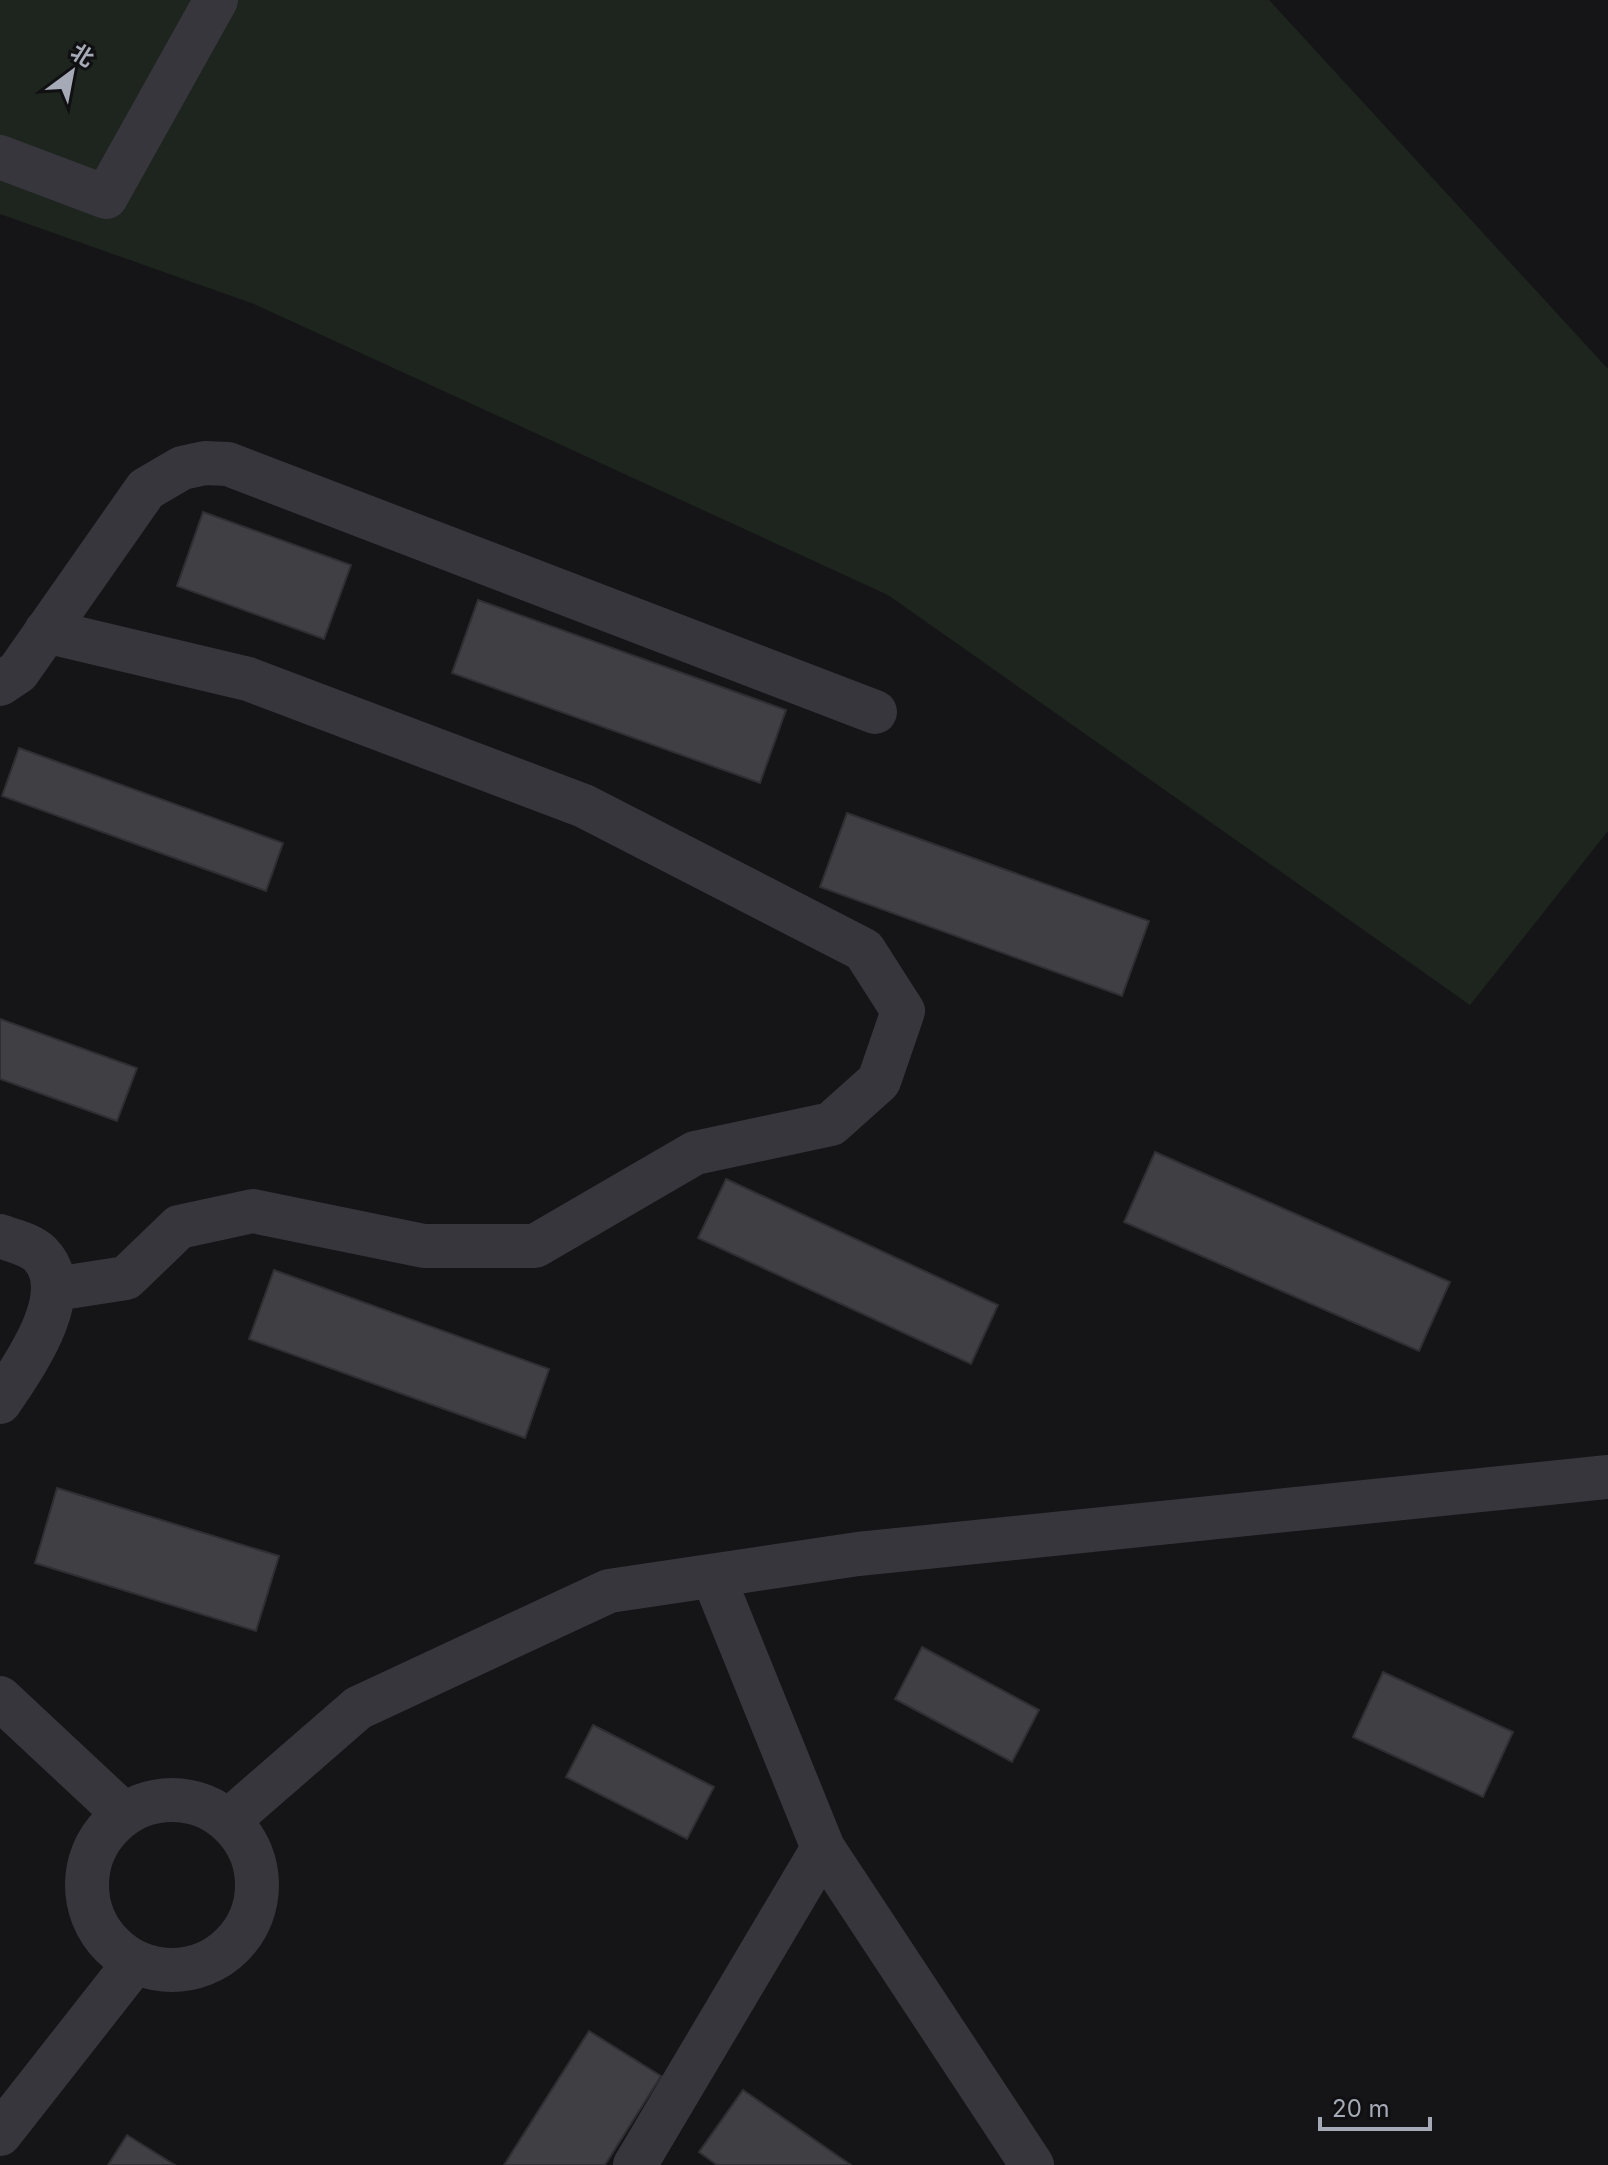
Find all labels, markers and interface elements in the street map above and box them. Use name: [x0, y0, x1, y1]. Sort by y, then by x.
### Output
north arrow: [32, 32, 112, 112]
text: 北: [66, 38, 99, 72]
scale bar: [1320, 2081, 1430, 2131]
text: 20 m: [1332, 2094, 1390, 2123]

